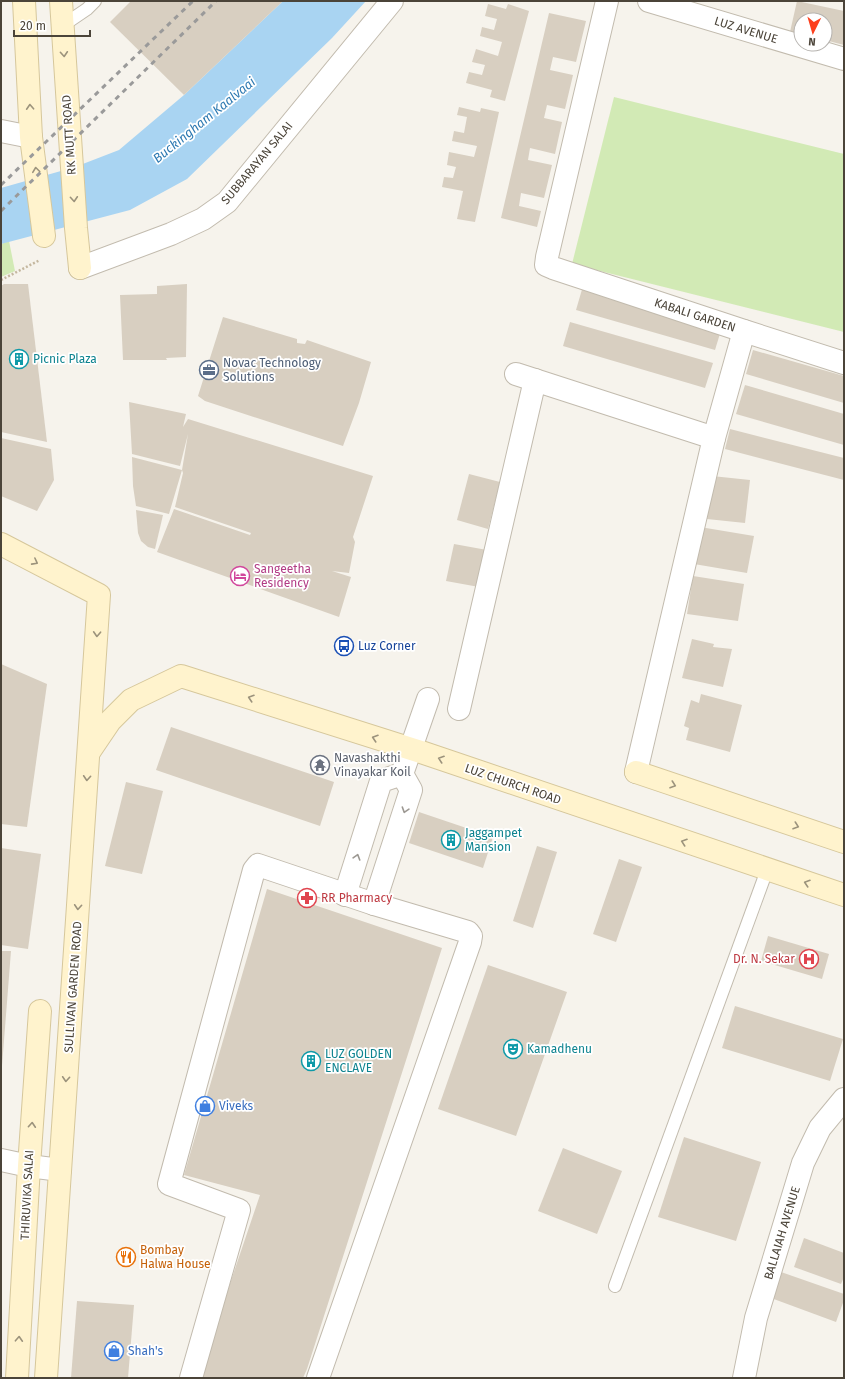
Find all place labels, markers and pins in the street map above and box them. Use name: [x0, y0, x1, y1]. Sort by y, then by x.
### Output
building icon: Picnic Plaza: [8, 348, 30, 370]
place label: Picnic Plaza: [33, 352, 97, 366]
place label: Novac Technology Solutions: [223, 356, 321, 384]
office icon: Novac Technology Solutions: [198, 359, 220, 381]
place label: Sangeetha Residency: [254, 562, 311, 590]
hotel icon: Sangeetha Residency: [229, 565, 251, 587]
bus stop icon: Luz Corner: [333, 635, 355, 657]
place label: Luz Corner: [358, 639, 416, 653]
place label: Navashakthi Vinayakar Koil: [334, 751, 411, 779]
temple icon: Navashakthi Vinayakar Koil: [309, 754, 331, 776]
place label: Jaggampet Mansion: [465, 826, 523, 854]
building icon: Jaggampet Mansion: [440, 829, 462, 851]
pharmacy icon: RR Pharmacy: [296, 887, 318, 909]
place label: RR Pharmacy: [321, 891, 392, 905]
hospital icon: Dr. N. Sekar: [798, 948, 820, 970]
place label: Dr. N. Sekar: [733, 952, 795, 966]
theatre icon: Kamadhenu: [502, 1038, 524, 1060]
place label: Kamadhenu: [527, 1042, 592, 1056]
place label: LUZ GOLDEN ENCLAVE: [325, 1047, 392, 1075]
building icon: LUZ GOLDEN ENCLAVE: [300, 1050, 322, 1072]
shop icon: Viveks: [194, 1095, 216, 1117]
place label: Viveks: [219, 1099, 254, 1113]
place label: Bombay Halwa House: [140, 1243, 211, 1271]
restaurant icon: Bombay Halwa House: [115, 1246, 137, 1268]
shop icon: Shah's: [103, 1340, 125, 1362]
place label: Shah's: [128, 1344, 164, 1358]

